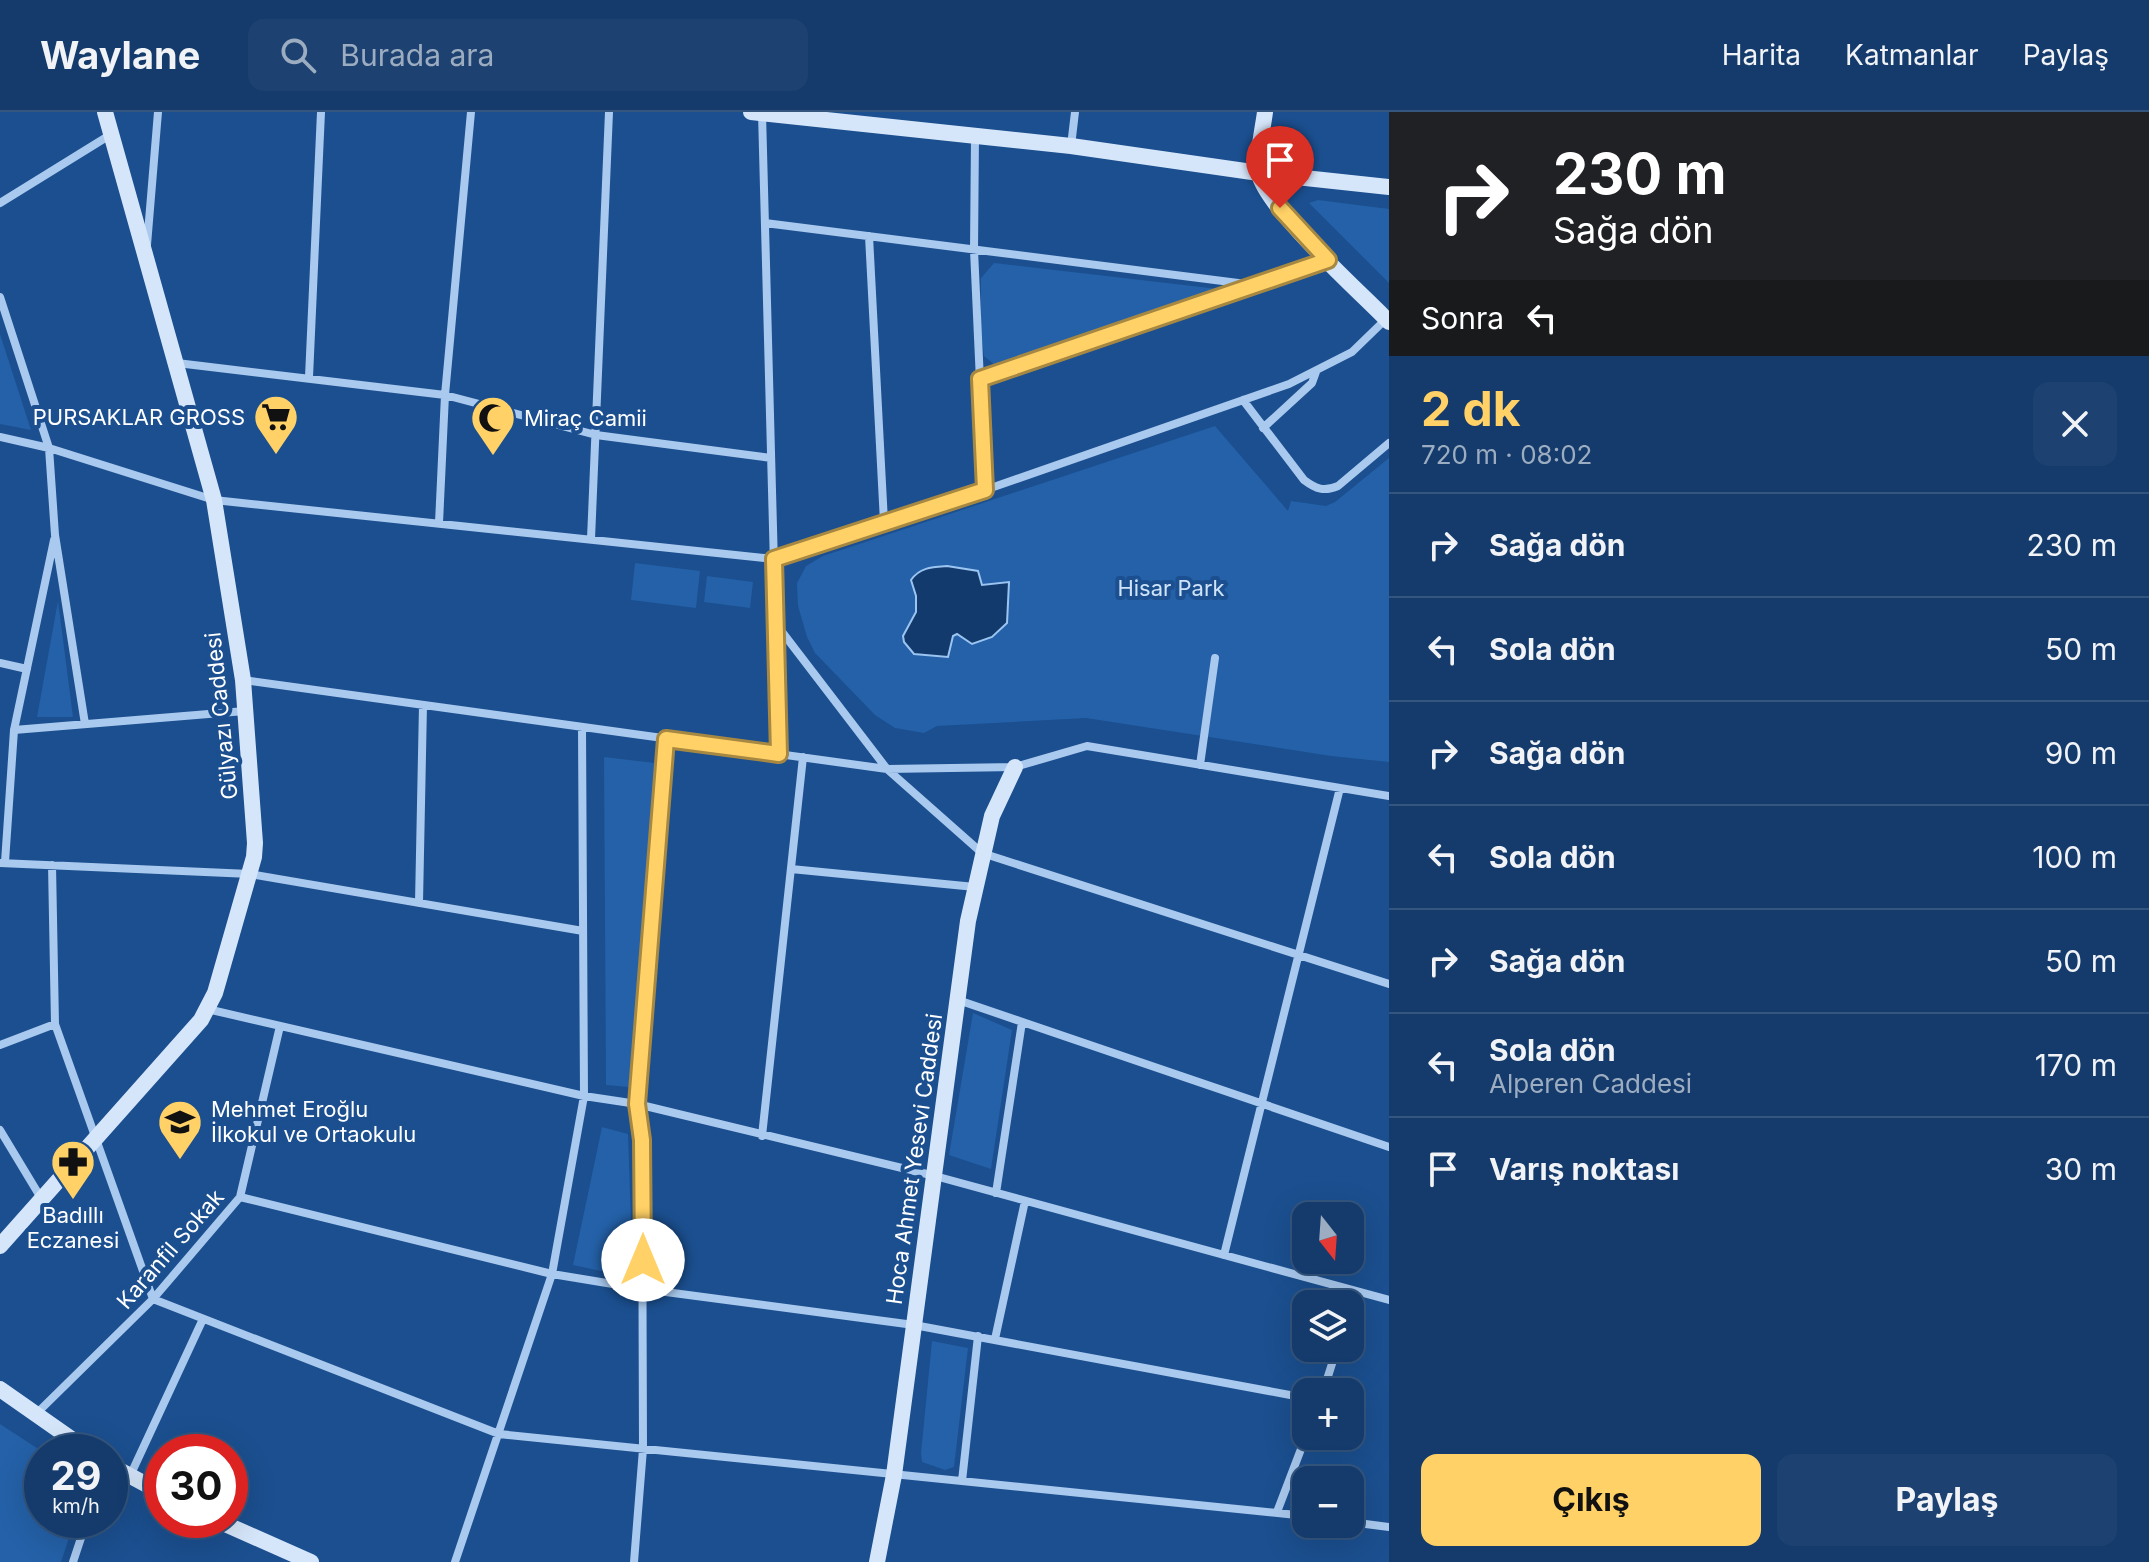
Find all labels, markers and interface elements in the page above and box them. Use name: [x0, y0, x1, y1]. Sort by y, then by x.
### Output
search box: [248, 19, 808, 91]
text: Waylane: [40, 32, 200, 78]
icon: search: [276, 33, 320, 77]
text: Burada ara: [340, 37, 494, 73]
text: Harita: [1722, 38, 1801, 72]
text: Katmanlar: [1845, 38, 1979, 72]
text: Paylaş: [2023, 38, 2109, 72]
pin: [1246, 126, 1314, 208]
icon: arrive: [1258, 138, 1302, 182]
text: 230 m: [1553, 140, 1727, 208]
icon: right: [1421, 144, 1525, 248]
text: Sağa dön: [1553, 208, 1714, 252]
icon: left: [1520, 296, 1564, 340]
text: Sonra: [1421, 300, 1504, 336]
text: 2 dk: [1421, 379, 1521, 438]
button: close: [2033, 382, 2117, 466]
supermarket icon: PURSAKLAR GROSS: [252, 393, 300, 456]
mosque icon: Miraç Camii: [469, 394, 517, 457]
place label: PURSAKLAR GROSS: [33, 404, 245, 430]
place label: Miraç Camii: [524, 405, 647, 431]
text: 720 m · 08:02: [1421, 439, 1592, 470]
icon: right: [1421, 523, 1465, 567]
text: Sağa dön: [1489, 527, 1626, 563]
text: 230 m: [2027, 527, 2117, 563]
park label: Hisar Park: [1117, 575, 1225, 601]
icon: left: [1421, 627, 1465, 671]
street label: Gülyazı Caddesi: [199, 631, 243, 801]
text: Sola dön: [1489, 631, 1616, 667]
text: 50 m: [2045, 631, 2117, 667]
icon: right: [1421, 731, 1465, 775]
text: Sağa dön: [1489, 735, 1626, 771]
text: 90 m: [2045, 735, 2117, 771]
icon: left: [1421, 835, 1465, 879]
text: Sola dön: [1489, 839, 1616, 875]
text: 100 m: [2032, 839, 2117, 875]
icon: right: [1421, 939, 1465, 983]
text: Sağa dön: [1489, 943, 1626, 979]
text: 50 m: [2045, 943, 2117, 979]
street label: Hoca Ahmet Yesevi Caddesi: [881, 1012, 947, 1306]
text: Sola dön: [1489, 1032, 1616, 1068]
icon: left: [1421, 1043, 1465, 1087]
text: 170 m: [2035, 1047, 2117, 1083]
text: Alperen Caddesi: [1489, 1068, 1692, 1099]
place label: Mehmet Eroğlu İlkokul ve Ortaokulu: [211, 1096, 416, 1147]
school or university icon: Mehmet Eroğlu İlkokul ve Ortaokulu: [156, 1098, 204, 1161]
pharmacy icon: Badıllı Eczanesi: [49, 1138, 97, 1201]
icon: arrive: [1421, 1147, 1465, 1191]
text: Varış noktası: [1489, 1151, 1679, 1187]
text: 30 m: [2045, 1151, 2117, 1187]
street label: Karanfil Sokak: [111, 1184, 229, 1314]
place label: Badıllı Eczanesi: [27, 1202, 119, 1253]
north arrow: [1292, 1202, 1364, 1274]
map controls: [1292, 1202, 1364, 1538]
position arrow: [601, 1218, 685, 1302]
button: layers: [1292, 1290, 1364, 1362]
button: +: [1292, 1378, 1364, 1450]
speed limit sign: 30: [144, 1434, 248, 1538]
text: 29: [50, 1451, 102, 1500]
button: Çıkış: [1421, 1454, 1761, 1546]
button: Paylaş: [1777, 1454, 2117, 1546]
button: −: [1292, 1466, 1364, 1538]
text: km/h: [52, 1494, 100, 1518]

